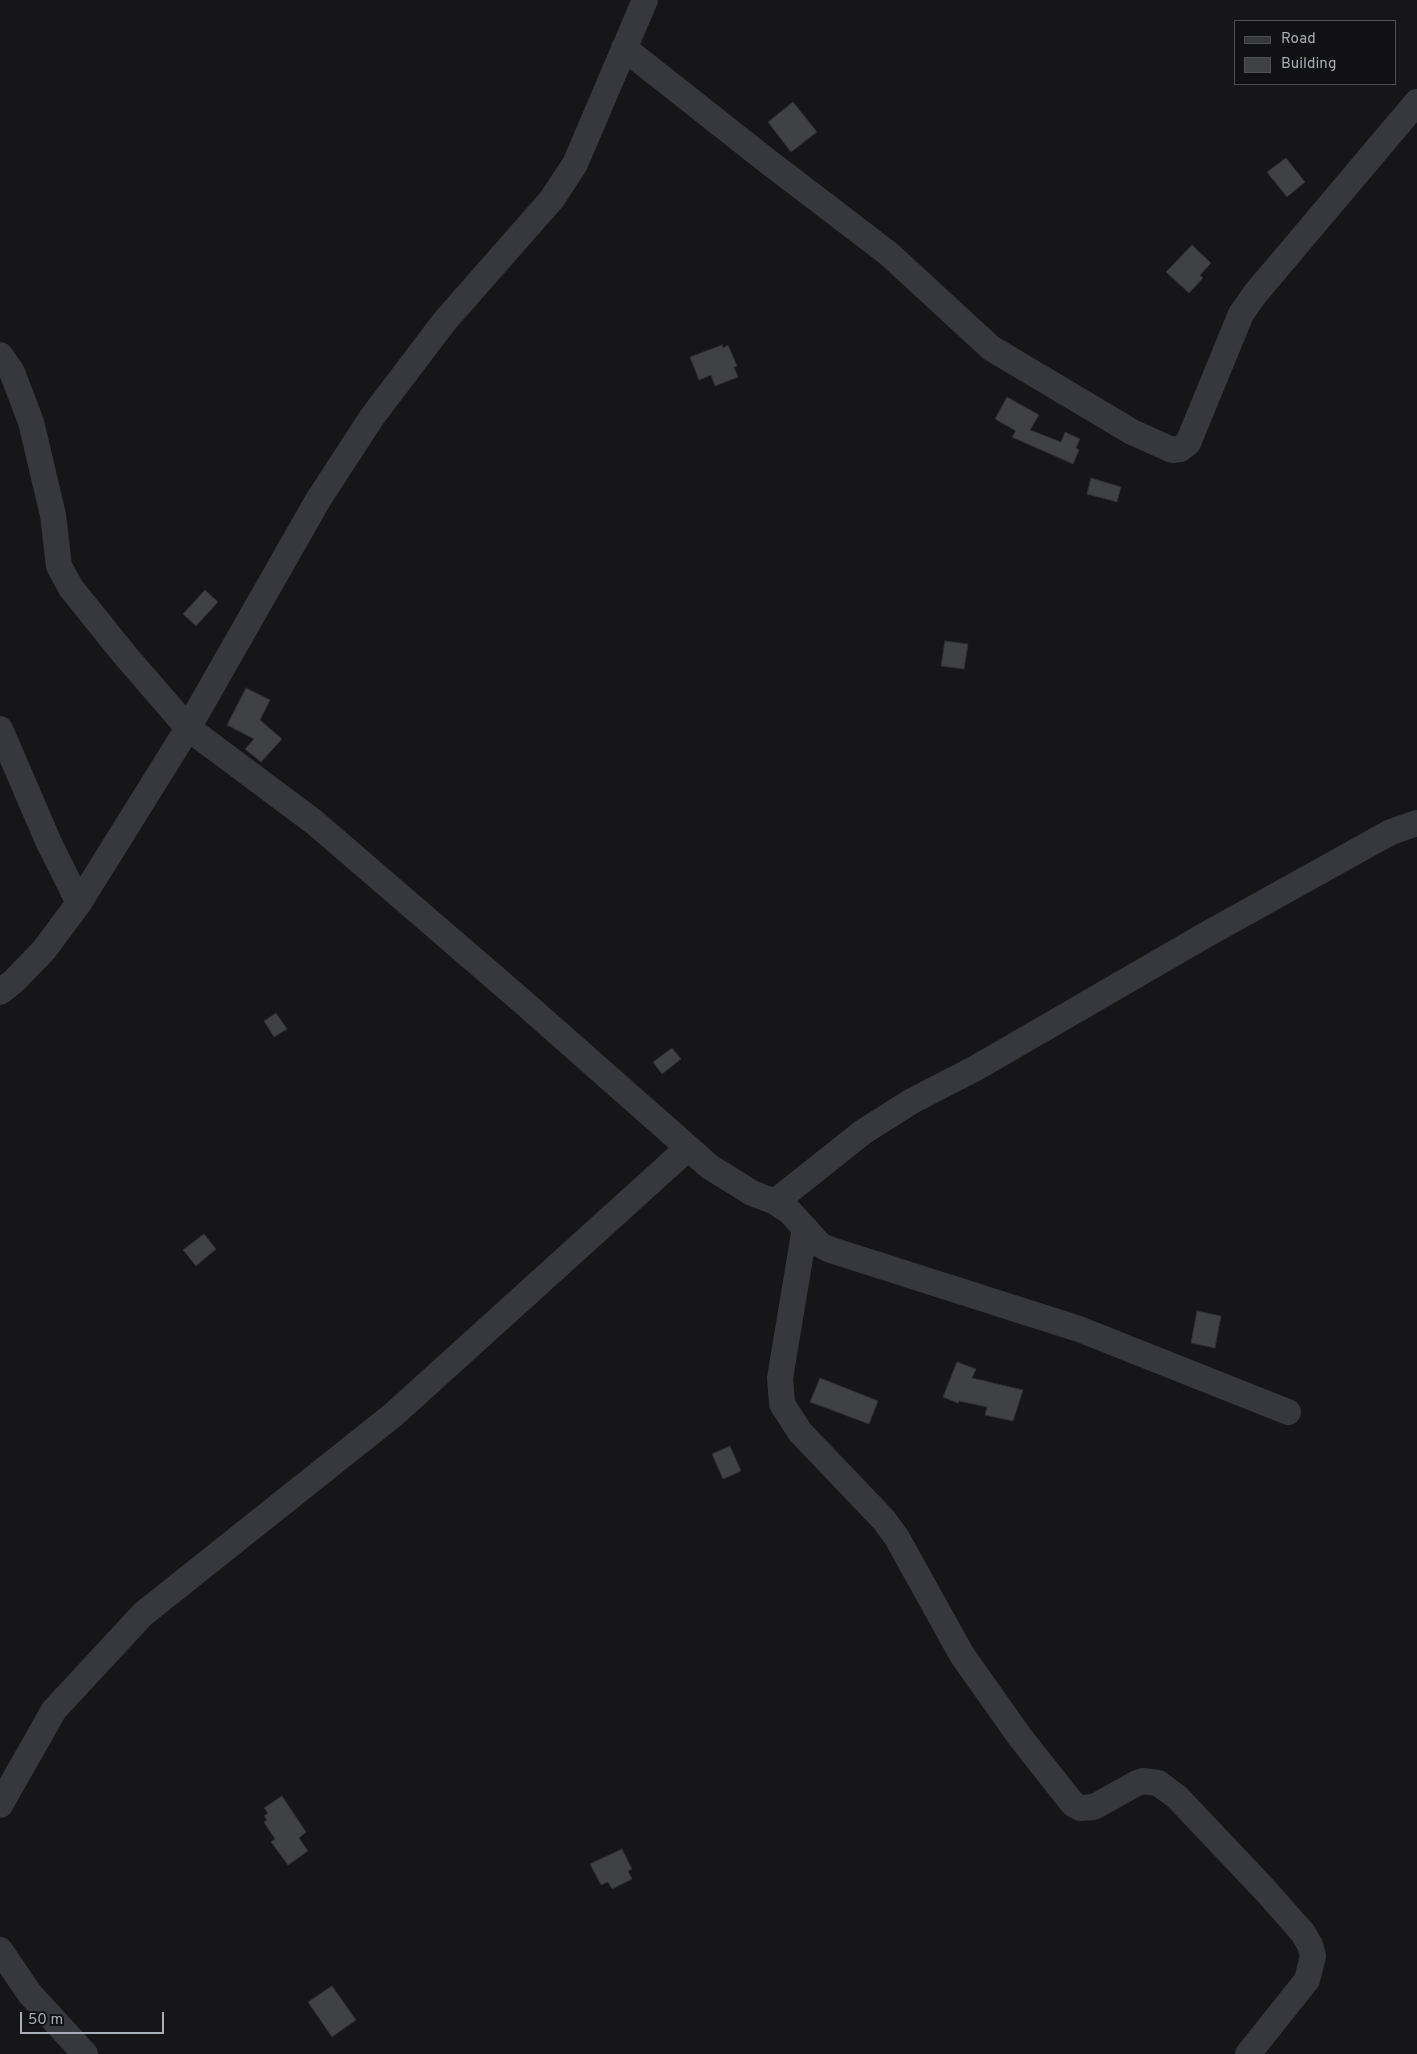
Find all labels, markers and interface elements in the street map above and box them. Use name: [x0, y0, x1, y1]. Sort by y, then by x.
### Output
legend: [1234, 20, 1397, 85]
text: Road: [1281, 30, 1316, 49]
text: Building: [1281, 55, 1336, 74]
scale bar: [22, 2002, 166, 2034]
text: 50 m: [28, 2011, 63, 2030]

